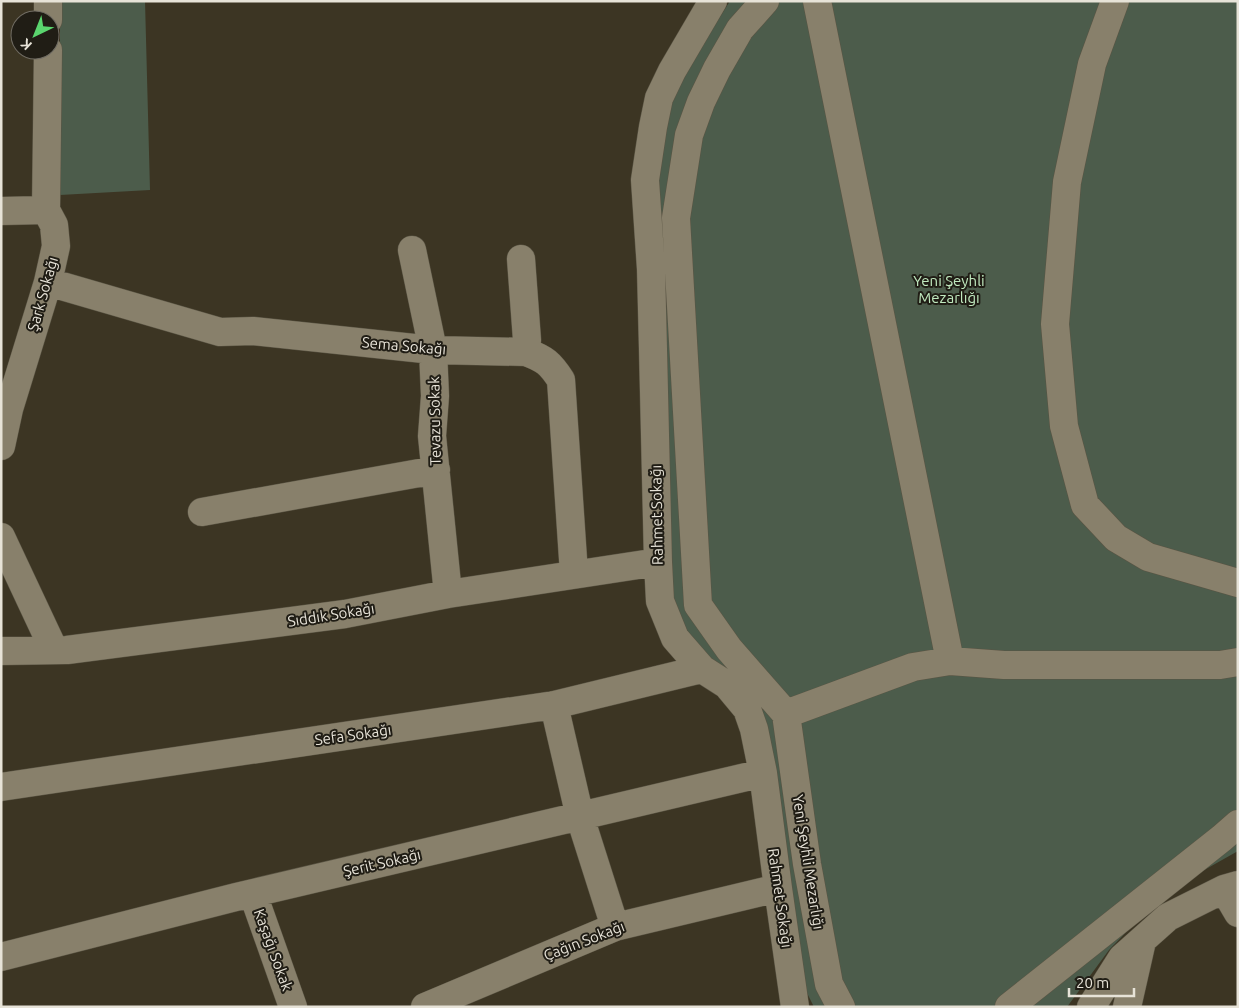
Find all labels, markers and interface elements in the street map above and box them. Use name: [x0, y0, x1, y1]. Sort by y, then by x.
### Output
north arrow: [10, 10, 60, 60]
text: K: [17, 35, 35, 54]
street label: Şark Sokağı: [24, 255, 61, 333]
park label: Yeni Şeyhli Mezarlığı: [913, 272, 985, 306]
street label: Sema Sokağı: [361, 333, 447, 358]
street label: Tevazu Sokak: [425, 376, 444, 466]
street label: Rahmet Sokağı: [647, 465, 666, 565]
street label: Sıddık Sokağı: [286, 599, 376, 630]
street label: Sefa Sokağı: [314, 721, 392, 748]
street label: Yeni Şeyhli Mezarlığı: [789, 793, 828, 931]
street label: Şerit Sokağı: [341, 845, 422, 880]
street label: Rahmet Sokağı: [765, 847, 796, 949]
street label: Kaşağı Sokak: [251, 906, 296, 994]
street label: Çağın Sokağı: [541, 917, 627, 964]
scale bar: [1069, 966, 1134, 998]
text: 20 m: [1076, 974, 1109, 991]

